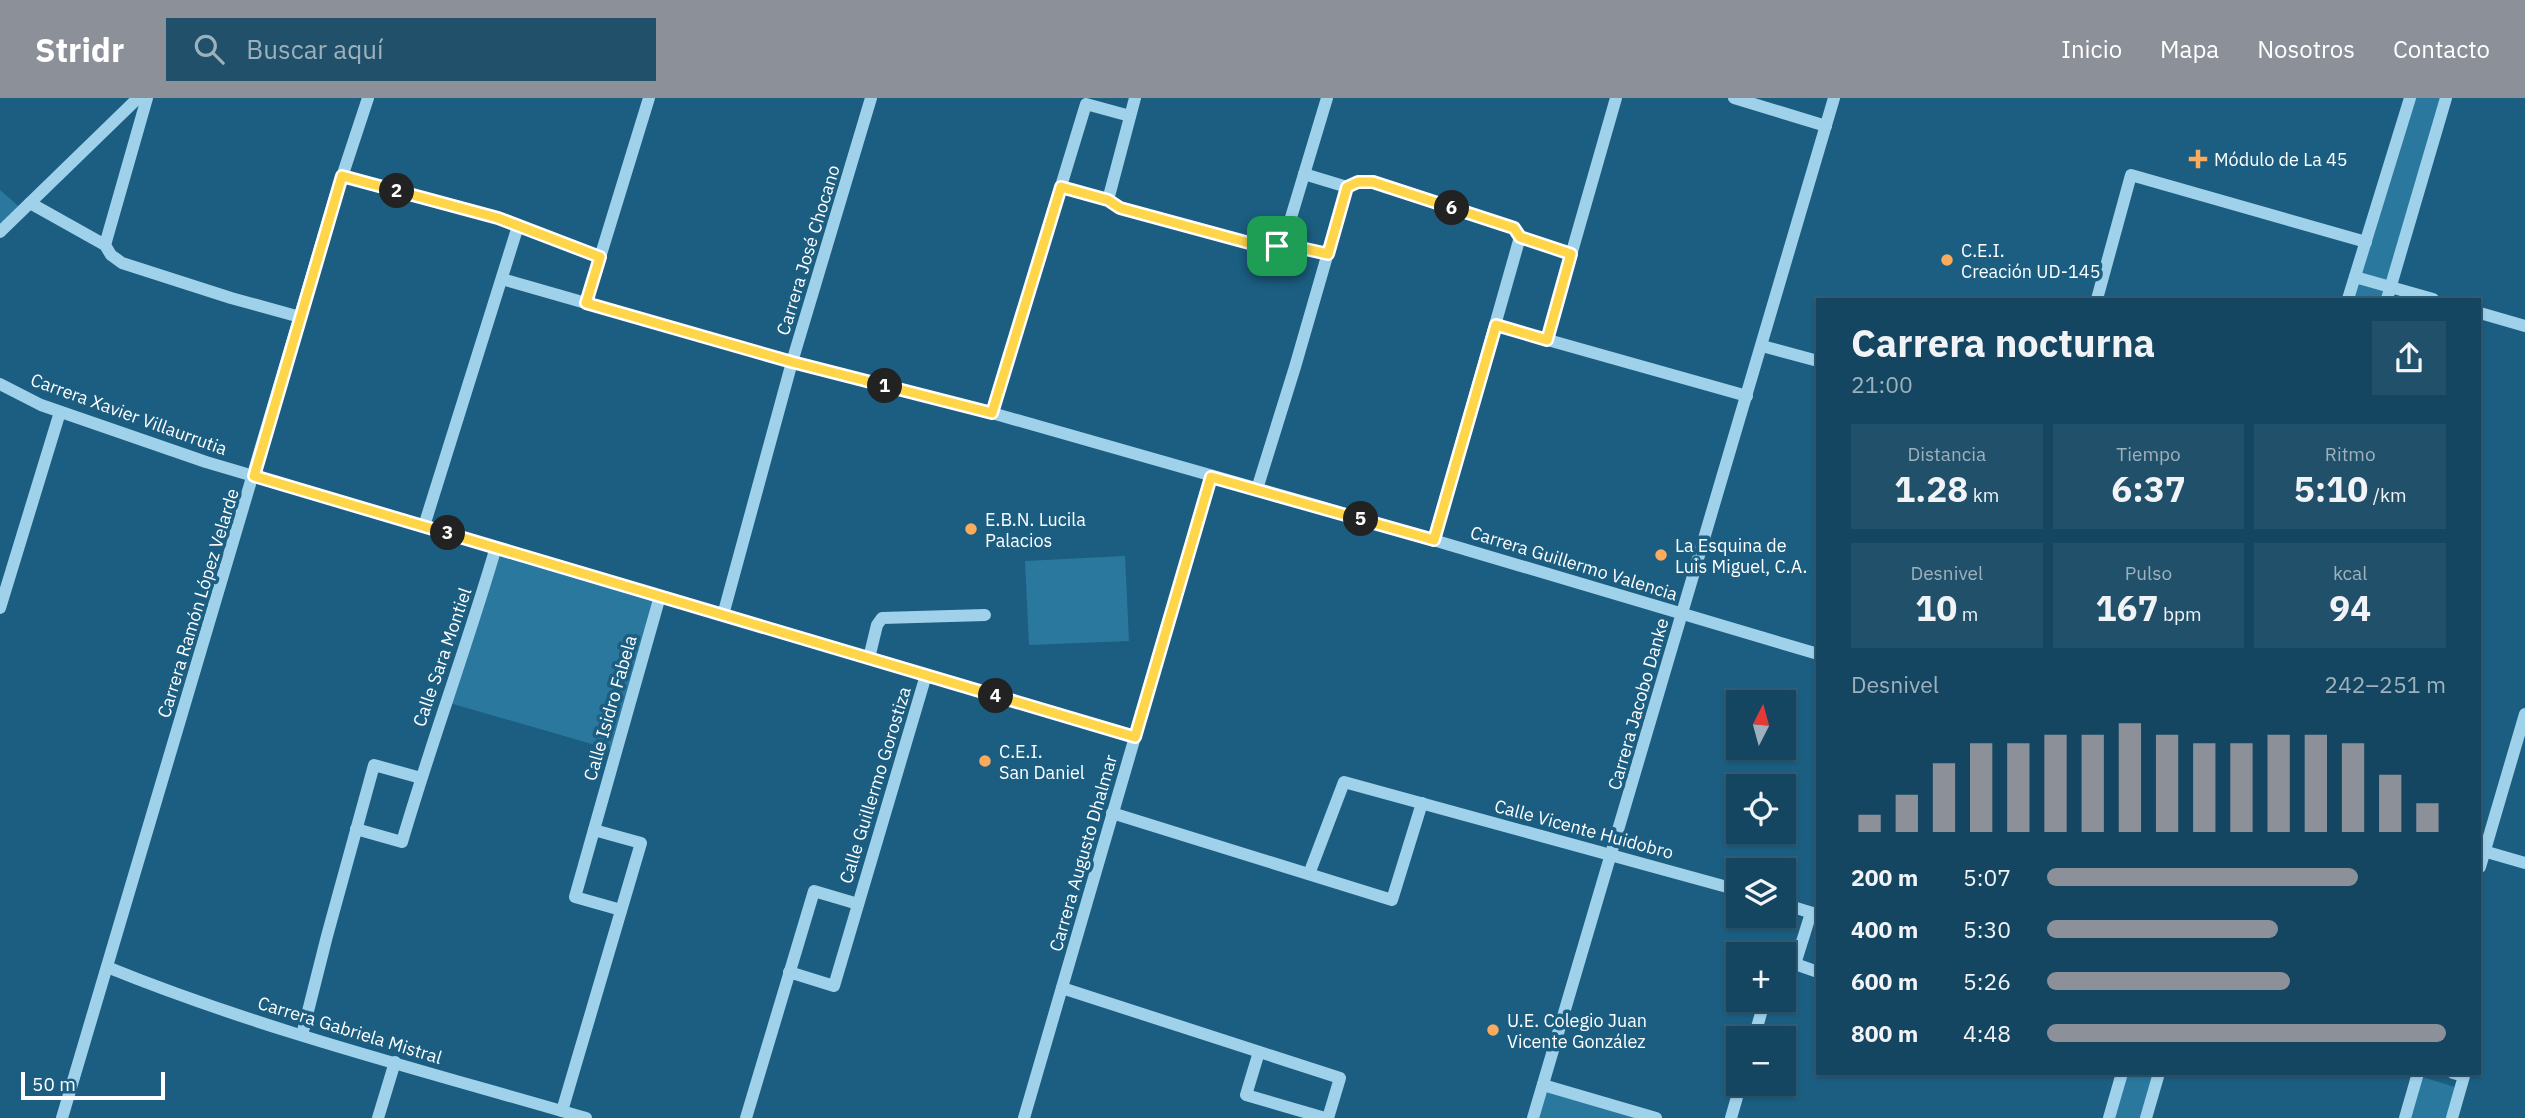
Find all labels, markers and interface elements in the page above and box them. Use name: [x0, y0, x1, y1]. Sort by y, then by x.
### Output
search box: [166, 18, 656, 81]
text: Stridr: [35, 28, 124, 71]
icon: search: [190, 30, 228, 68]
text: Buscar aquí: [246, 32, 384, 66]
text: Inicio: [2061, 33, 2122, 65]
text: Mapa: [2160, 33, 2219, 65]
text: Nosotros: [2257, 33, 2355, 65]
text: Contacto: [2393, 33, 2490, 65]
place label: Módulo de La 45: [2214, 148, 2348, 171]
marker: Módulo de La 45: [2188, 149, 2208, 169]
street label: Carrera José Chocano: [771, 162, 845, 338]
pin: 2: [380, 174, 414, 208]
text: 2: [391, 178, 402, 202]
pin: 6: [1434, 190, 1470, 226]
text: 6: [1446, 195, 1457, 219]
pin: [1247, 216, 1307, 276]
icon: arrive: [1258, 227, 1296, 265]
place label: C.E.I. Creación UD-145: [1961, 239, 2100, 283]
marker: C.E.I. Creación UD-145: [1939, 252, 1955, 268]
text: Carrera nocturna: [1851, 318, 2155, 367]
button: share: [2372, 321, 2446, 395]
street label: Carrera Xavier Villaurrutia: [28, 368, 231, 460]
pin: 1: [868, 368, 903, 404]
text: 21:00: [1851, 369, 1913, 399]
text: 1: [879, 373, 890, 397]
text: Distancia: [1907, 442, 1986, 466]
text: Tiempo: [2116, 442, 2181, 466]
text: Ritmo: [2325, 442, 2376, 466]
text: 1.28: [1894, 466, 1968, 512]
text: 6:37: [2111, 466, 2186, 512]
text: 5:10: [2294, 466, 2368, 512]
text: km: [1968, 483, 1999, 507]
text: /km: [2368, 483, 2407, 507]
street label: Carrera Ramón López Velarde: [152, 485, 244, 721]
pin: 5: [1344, 502, 1378, 536]
text: 5: [1355, 506, 1366, 530]
place label: E.B.N. Lucila Palacios: [985, 508, 1086, 552]
pin: 3: [430, 516, 466, 550]
text: 3: [442, 520, 453, 544]
street label: Carrera Guillermo Valencia: [1467, 520, 1681, 606]
marker: E.B.N. Lucila Palacios: [963, 521, 979, 537]
place label: La Esquina de Luis Miguel, C.A.: [1675, 534, 1808, 578]
marker: La Esquina de Luis Miguel, C.A.: [1653, 547, 1669, 563]
text: Desnivel: [1910, 561, 1983, 585]
text: Pulso: [2125, 561, 2172, 585]
text: kcal: [2333, 561, 2367, 585]
street label: Calle Sara Montiel: [407, 584, 477, 730]
text: 10: [1915, 585, 1957, 631]
text: 167: [2095, 585, 2158, 631]
text: 94: [2329, 585, 2371, 631]
text: m: [1957, 602, 1978, 626]
text: bpm: [2158, 602, 2202, 626]
street label: Carrera Jacobo Danke: [1602, 615, 1674, 793]
street label: Calle Isidro Fabela: [578, 632, 642, 783]
text: Desnivel: [1851, 669, 1939, 699]
text: 242–251 m: [2324, 669, 2446, 699]
pin: 4: [978, 678, 1014, 714]
street label: Calle Guillermo Gorostiza: [834, 683, 916, 886]
text: 4: [990, 683, 1001, 707]
north arrow: [1726, 690, 1796, 760]
map controls: [1726, 690, 1796, 1096]
place label: C.E.I. San Daniel: [999, 740, 1085, 784]
street label: Carrera Augusto Dhalmar: [1044, 752, 1122, 954]
marker: C.E.I. San Daniel: [977, 753, 993, 769]
button: locate: [1726, 774, 1796, 844]
street label: Calle Vicente Huidobro: [1492, 794, 1676, 864]
button: layers: [1726, 858, 1796, 928]
text: 200 m: [1851, 862, 1918, 892]
text: 5:07: [1963, 862, 2011, 892]
text: 400 m: [1851, 914, 1918, 944]
text: 5:30: [1963, 914, 2011, 944]
button: +: [1726, 942, 1796, 1012]
text: 600 m: [1851, 966, 1918, 996]
text: 5:26: [1963, 966, 2011, 996]
street label: Carrera Gabriela Mistral: [255, 991, 445, 1069]
place label: U.E. Colegio Juan Vicente González: [1507, 1009, 1647, 1053]
text: 800 m: [1851, 1018, 1918, 1048]
text: 4:48: [1963, 1018, 2011, 1048]
marker: U.E. Colegio Juan Vicente González: [1485, 1022, 1501, 1038]
button: −: [1726, 1026, 1796, 1096]
scale bar: [21, 1069, 164, 1101]
text: 50 m: [32, 1072, 76, 1096]

